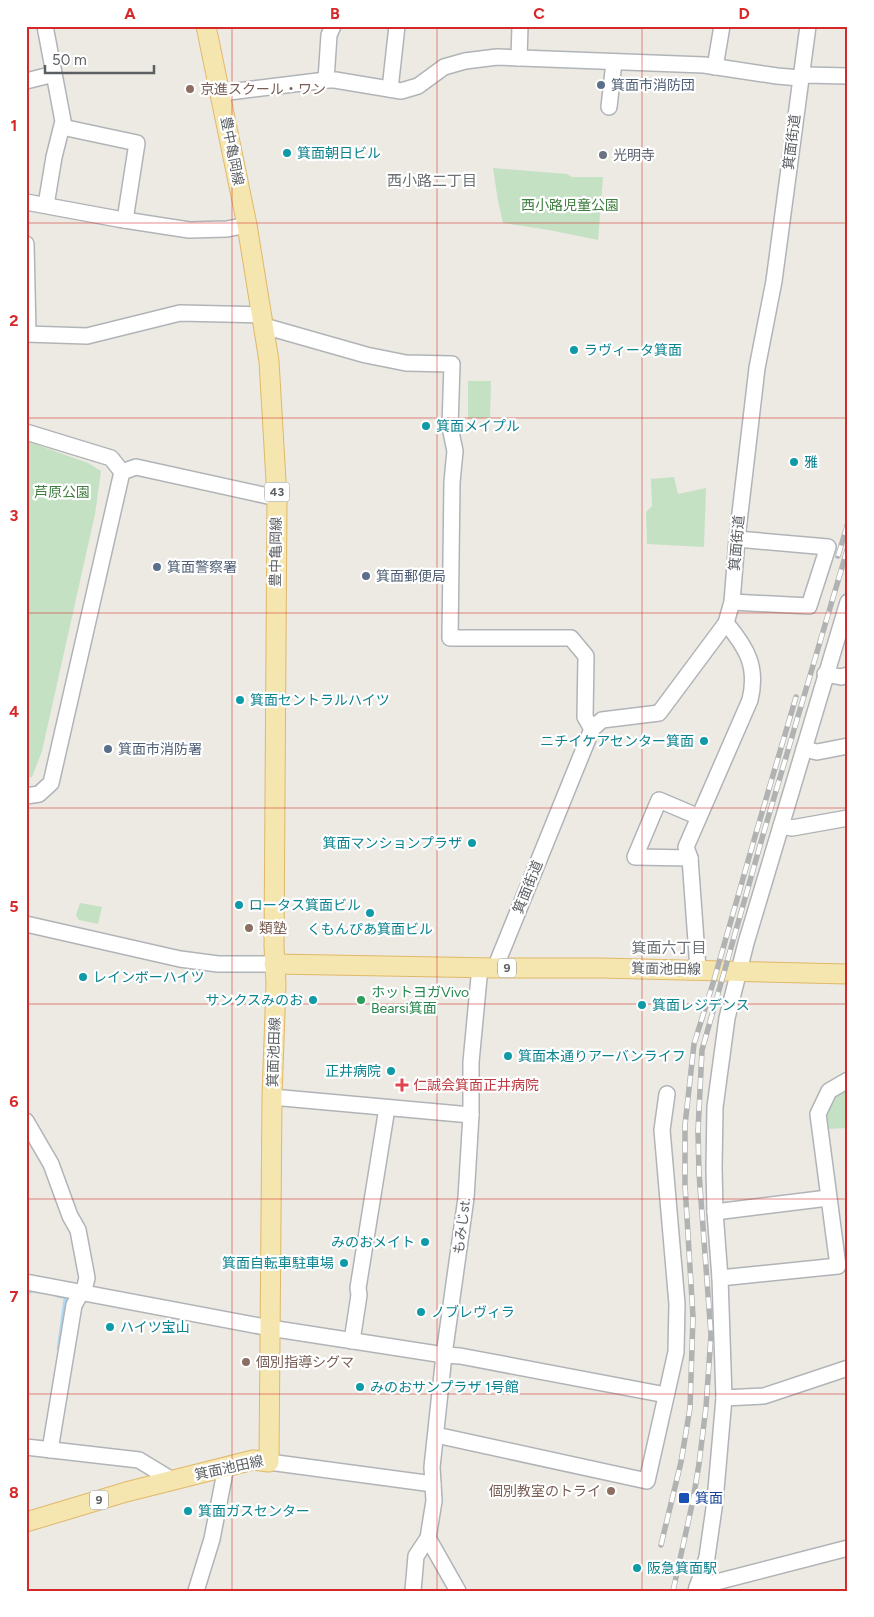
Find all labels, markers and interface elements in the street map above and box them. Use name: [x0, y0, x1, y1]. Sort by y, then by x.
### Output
text: A: [124, 4, 136, 23]
text: B: [330, 4, 340, 23]
text: C: [533, 4, 545, 23]
text: D: [738, 4, 750, 23]
scale bar: [45, 42, 154, 74]
text: 50 m: [52, 51, 87, 69]
place label: 箕面市消防団: [611, 77, 695, 94]
marker: 箕面市消防団: [595, 79, 607, 91]
place label: 京進スクール・ワン: [200, 81, 326, 98]
marker: 京進スクール・ワン: [184, 83, 196, 95]
street label: 箕面街道: [780, 113, 804, 171]
street label: 豊中亀岡線: [217, 115, 247, 187]
text: 1: [11, 116, 17, 135]
place label: 箕面朝日ビル: [297, 145, 381, 162]
marker: 箕面朝日ビル: [281, 147, 293, 159]
place label: 光明寺: [613, 147, 655, 164]
marker: 光明寺: [597, 149, 609, 161]
district label: 西小路二丁目: [387, 172, 477, 190]
park label: 西小路児童公園: [521, 197, 619, 214]
text: 2: [9, 311, 19, 330]
place label: ラヴィータ箕面: [584, 342, 682, 359]
marker: ラヴィータ箕面: [568, 344, 580, 356]
place label: 箕面メイプル: [436, 418, 520, 435]
marker: 箕面メイプル: [420, 420, 432, 432]
place label: 雅: [804, 454, 818, 471]
marker: 雅: [788, 456, 800, 468]
road number: 43: [264, 482, 290, 502]
park label: 芦原公園: [34, 484, 90, 501]
text: 3: [10, 506, 19, 525]
street label: 箕面街道: [726, 514, 748, 572]
street label: 豊中亀岡線: [267, 517, 285, 587]
place label: 箕面警察署: [167, 559, 237, 576]
marker: 箕面警察署: [151, 561, 163, 573]
place label: 箕面郵便局: [376, 568, 446, 585]
marker: 箕面郵便局: [360, 570, 372, 582]
place label: 箕面セントラルハイツ: [250, 692, 390, 709]
marker: 箕面セントラルハイツ: [234, 694, 246, 706]
text: 4: [9, 702, 19, 721]
place label: ニチイケアセンター箕面: [540, 733, 694, 750]
marker: ニチイケアセンター箕面: [698, 735, 710, 747]
place label: 箕面市消防署: [118, 741, 202, 758]
marker: 箕面市消防署: [102, 743, 114, 755]
place label: 箕面マンションプラザ: [322, 835, 462, 852]
marker: 箕面マンションプラザ: [466, 837, 478, 849]
street label: 箕面街道: [510, 858, 546, 916]
text: 5: [9, 897, 19, 916]
place label: ロータス箕面ビル: [249, 897, 361, 914]
marker: ロータス箕面ビル: [233, 899, 245, 911]
marker: くもんぴあ箕面ビル: [364, 907, 376, 919]
place label: 類塾: [259, 920, 287, 937]
place label: くもんぴあ箕面ビル: [307, 921, 433, 938]
marker: 類塾: [243, 922, 255, 934]
district label: 箕面六丁目: [631, 939, 707, 957]
road number: 9: [498, 958, 516, 978]
street label: 箕面池田線: [631, 960, 701, 978]
place label: レインボーハイツ: [93, 969, 204, 986]
marker: レインボーハイツ: [77, 971, 89, 983]
place label: ホットヨガVivo Bearsi箕面: [371, 984, 469, 1017]
place label: サンクスみのお: [205, 992, 303, 1009]
marker: サンクスみのお: [307, 994, 319, 1006]
marker: ホットヨガVivo Bearsi箕面: [355, 994, 367, 1006]
place label: 箕面レジデンス: [652, 997, 750, 1014]
marker: 箕面レジデンス: [636, 999, 648, 1011]
street label: 箕面池田線: [264, 1017, 284, 1087]
place label: 箕面本通りアーバンライフ: [518, 1048, 686, 1065]
marker: 箕面本通りアーバンライフ: [502, 1050, 514, 1062]
place label: 正井病院: [325, 1063, 381, 1080]
marker: 正井病院: [385, 1065, 397, 1077]
place label: 仁誠会箕面正井病院: [413, 1077, 539, 1094]
marker: 仁誠会箕面正井病院: [395, 1078, 409, 1092]
text: 6: [9, 1092, 19, 1111]
street label: もみじst.: [450, 1197, 474, 1255]
place label: みのおメイト: [331, 1234, 415, 1251]
marker: みのおメイト: [419, 1236, 431, 1248]
place label: 箕面自転車駐車場: [222, 1255, 334, 1272]
marker: 箕面自転車駐車場: [338, 1257, 350, 1269]
text: 7: [10, 1287, 19, 1306]
place label: ノブレヴィラ: [431, 1304, 515, 1321]
marker: ノブレヴィラ: [415, 1306, 427, 1318]
place label: ハイツ宝山: [120, 1319, 190, 1336]
marker: ハイツ宝山: [104, 1321, 116, 1333]
place label: 個別指導シグマ: [256, 1354, 354, 1371]
marker: 個別指導シグマ: [240, 1356, 252, 1368]
place label: みのおサンプラザ 1号館: [370, 1379, 519, 1396]
marker: みのおサンプラザ 1号館: [354, 1381, 366, 1393]
street label: 箕面池田線: [193, 1452, 265, 1484]
text: 8: [9, 1483, 19, 1502]
place label: 個別教室のトライ: [489, 1483, 601, 1500]
marker: 個別教室のトライ: [605, 1485, 617, 1497]
road number: 9: [90, 1490, 108, 1510]
place label: 箕面: [695, 1490, 723, 1507]
marker: 箕面: [677, 1491, 691, 1505]
place label: 箕面ガスセンター: [198, 1503, 310, 1520]
marker: 箕面ガスセンター: [182, 1505, 194, 1517]
place label: 阪急箕面駅: [647, 1560, 717, 1577]
marker: 阪急箕面駅: [631, 1562, 643, 1574]

